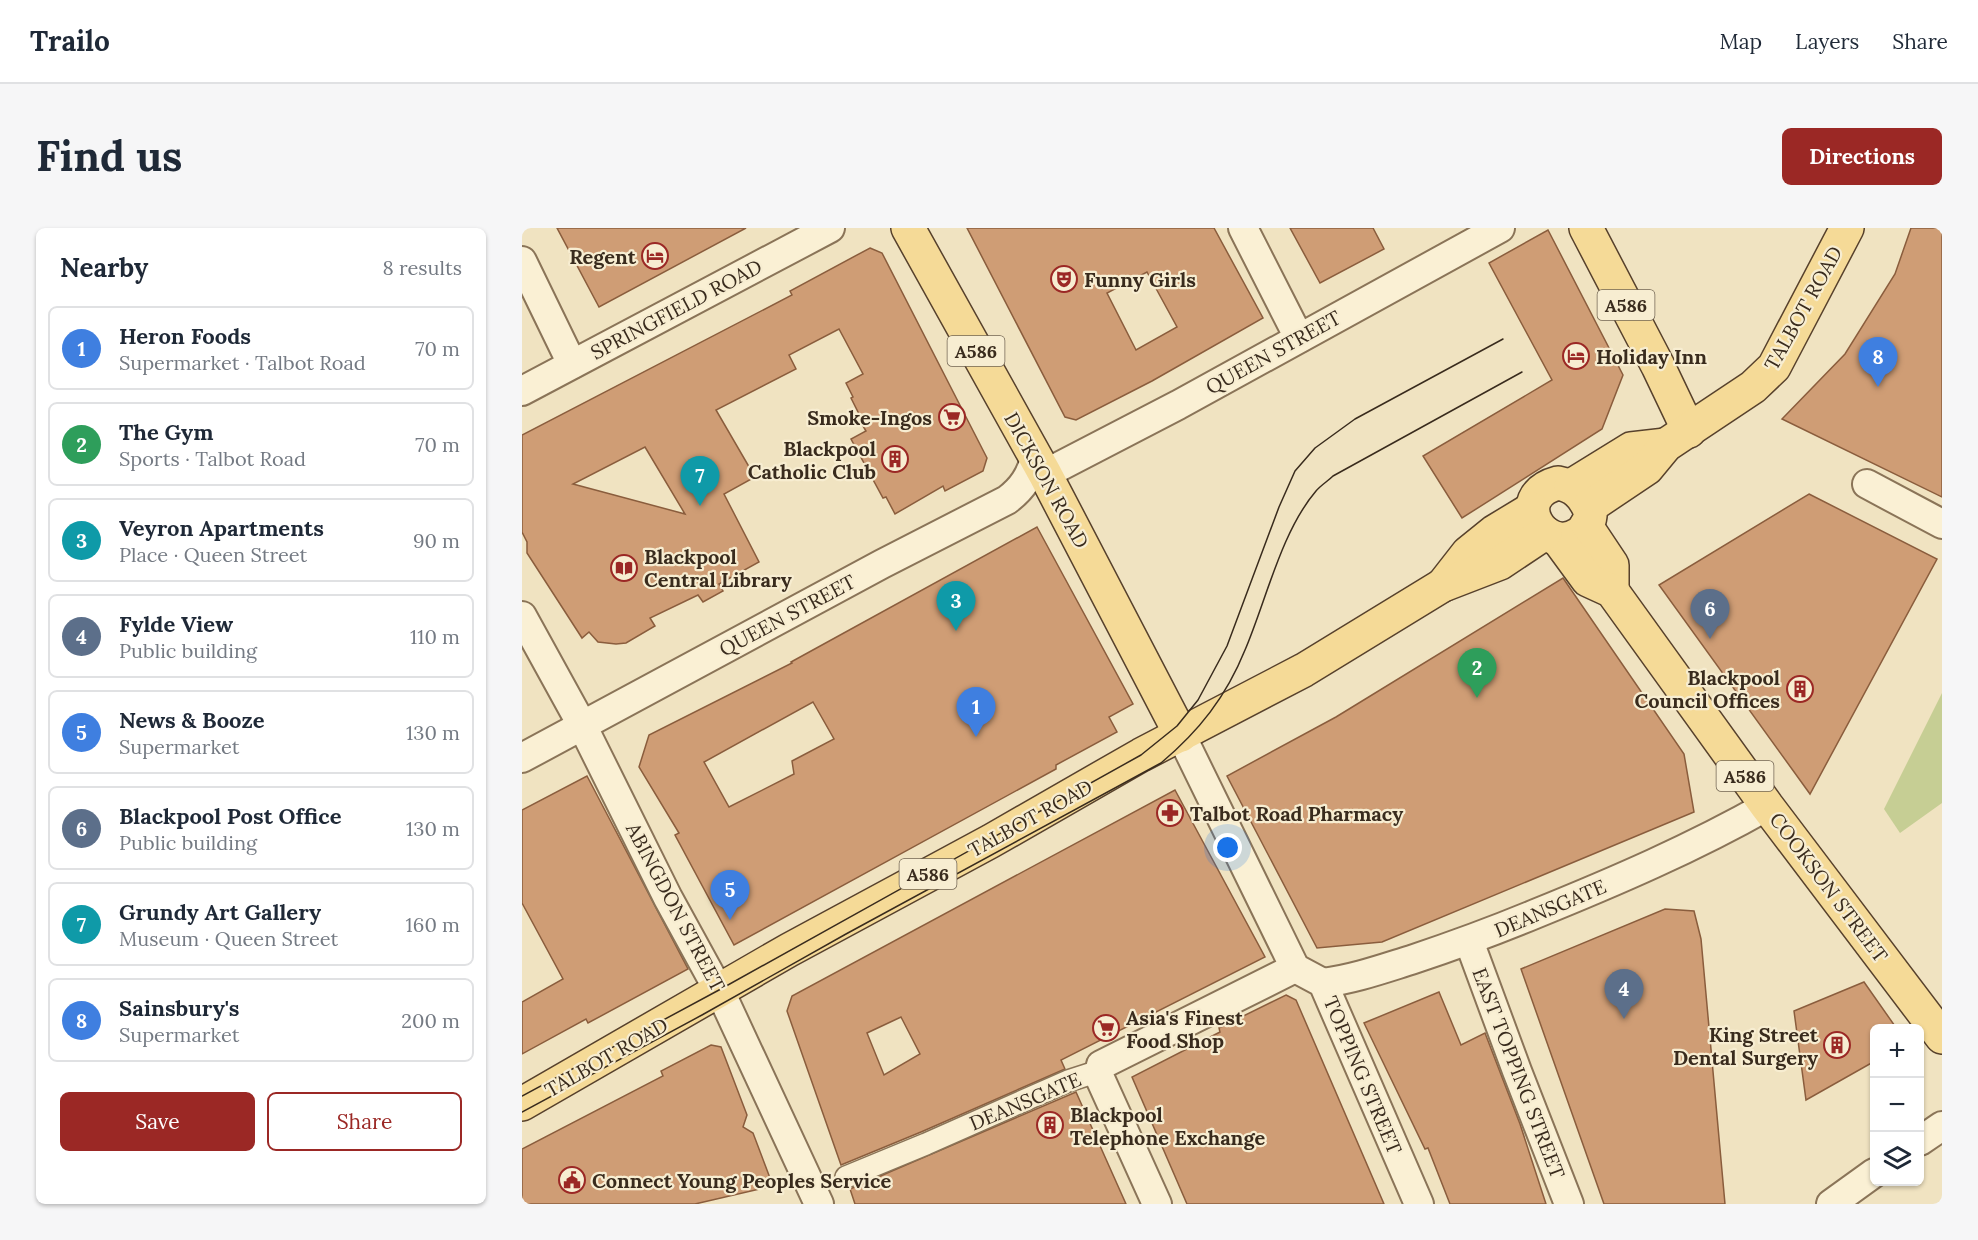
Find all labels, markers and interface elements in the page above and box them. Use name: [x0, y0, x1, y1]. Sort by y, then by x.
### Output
text: Trailo: [30, 23, 110, 59]
text: Map: [1719, 28, 1762, 55]
text: Layers: [1795, 28, 1859, 55]
text: Share: [1892, 28, 1948, 55]
button: Directions: [1782, 128, 1942, 185]
text: Find us: [36, 129, 182, 183]
hotel icon: Regent: [640, 241, 670, 271]
street label: TALBOT ROAD: [1759, 242, 1847, 374]
place label: Regent: [569, 244, 637, 269]
text: Nearby: [60, 251, 148, 284]
street label: SPRINGFIELD ROAD: [586, 253, 766, 365]
text: 8 results: [383, 255, 462, 280]
theatre icon: Funny Girls: [1049, 264, 1079, 294]
place label: Funny Girls: [1084, 267, 1196, 292]
road number: A586: [1598, 290, 1654, 320]
street label: QUEEN STREET: [1201, 304, 1345, 399]
text: Heron Foods: [119, 322, 251, 350]
text: 1: [77, 336, 86, 361]
text: 70 m: [415, 336, 460, 361]
road number: A586: [948, 336, 1004, 366]
pin: 8: [1858, 338, 1898, 387]
hotel icon: Holiday Inn: [1561, 341, 1591, 371]
place label: Holiday Inn: [1596, 344, 1707, 369]
text: Supermarket · Talbot Road: [119, 350, 366, 375]
supermarket icon: Smoke-Ingos: [937, 402, 967, 432]
place label: Smoke-Ingos: [807, 405, 932, 430]
street label: DICKSON ROAD: [999, 407, 1095, 553]
text: The Gym: [119, 418, 213, 446]
text: 2: [76, 432, 87, 457]
text: 70 m: [415, 432, 460, 457]
place label: Blackpool Catholic Club: [748, 436, 876, 484]
building icon: Blackpool Catholic Club: [880, 444, 910, 474]
text: Sports · Talbot Road: [119, 446, 306, 471]
pin: 7: [680, 456, 720, 506]
text: Veyron Apartments: [119, 514, 324, 542]
text: 3: [76, 528, 87, 553]
text: 90 m: [413, 528, 460, 553]
text: Place · Queen Street: [119, 542, 307, 567]
place label: Blackpool Central Library: [644, 544, 792, 592]
library icon: Blackpool Central Library: [609, 553, 639, 583]
street label: QUEEN STREET: [715, 569, 860, 661]
pin: 3: [936, 582, 976, 631]
pin: 6: [1690, 590, 1730, 639]
text: Fylde View: [119, 610, 233, 638]
text: 4: [76, 624, 87, 649]
text: 110 m: [410, 624, 460, 649]
text: Public building: [119, 638, 257, 663]
pin: 2: [1458, 648, 1496, 698]
place label: Blackpool Council Offices: [1634, 665, 1780, 713]
building icon: Blackpool Council Offices: [1785, 674, 1815, 704]
pin: 1: [956, 688, 996, 737]
text: News & Booze: [119, 706, 265, 734]
text: 5: [76, 720, 87, 745]
text: 130 m: [406, 720, 460, 745]
text: Supermarket: [119, 734, 239, 759]
road number: A586: [1716, 761, 1774, 791]
street label: TALBOT ROAD: [964, 774, 1096, 862]
pharmacy icon: Talbot Road Pharmacy: [1155, 798, 1185, 828]
place label: Talbot Road Pharmacy: [1190, 801, 1403, 826]
text: Blackpool Post Office: [119, 802, 342, 830]
street label: COOKSON STREET: [1765, 807, 1894, 967]
text: 6: [76, 816, 87, 841]
text: 130 m: [406, 816, 460, 841]
street label: ABINGDON STREET: [621, 818, 731, 996]
text: Public building: [119, 830, 257, 855]
your location: [1213, 833, 1242, 862]
road number: A586: [900, 859, 956, 889]
pin: 5: [710, 870, 750, 920]
street label: DEANSGATE: [1490, 873, 1610, 943]
text: Grundy Art Gallery: [119, 898, 321, 926]
text: 7: [77, 912, 86, 937]
text: 160 m: [406, 912, 460, 937]
text: Museum · Queen Street: [119, 926, 338, 951]
street label: EAST TOPPING STREET: [1467, 964, 1571, 1182]
pin: 4: [1604, 970, 1644, 1019]
street label: TOPPING STREET: [1318, 992, 1408, 1158]
text: Sainsbury's: [119, 994, 239, 1022]
place label: Asia's Finest Food Shop: [1126, 1005, 1244, 1053]
text: 8: [76, 1008, 87, 1033]
text: 200 m: [401, 1008, 460, 1033]
street label: TALBOT ROAD: [540, 1012, 672, 1102]
supermarket icon: Asia's Finest Food Shop: [1091, 1013, 1121, 1043]
text: Supermarket: [119, 1022, 239, 1047]
place label: King Street Dental Surgery: [1673, 1022, 1819, 1070]
map controls: [1870, 1024, 1924, 1186]
button: +: [1870, 1024, 1924, 1078]
building icon: King Street Dental Surgery: [1822, 1030, 1852, 1060]
street label: DEANSGATE: [965, 1066, 1085, 1136]
button: −: [1870, 1078, 1924, 1132]
button: Save: [60, 1092, 255, 1151]
button: Share: [267, 1092, 462, 1151]
place label: Blackpool Telephone Exchange: [1070, 1102, 1265, 1150]
building icon: Blackpool Telephone Exchange: [1035, 1110, 1065, 1140]
button: layers: [1870, 1132, 1924, 1186]
public building icon: Connect Young Peoples Service: [557, 1165, 587, 1195]
place label: Connect Young Peoples Service: [592, 1168, 891, 1193]

